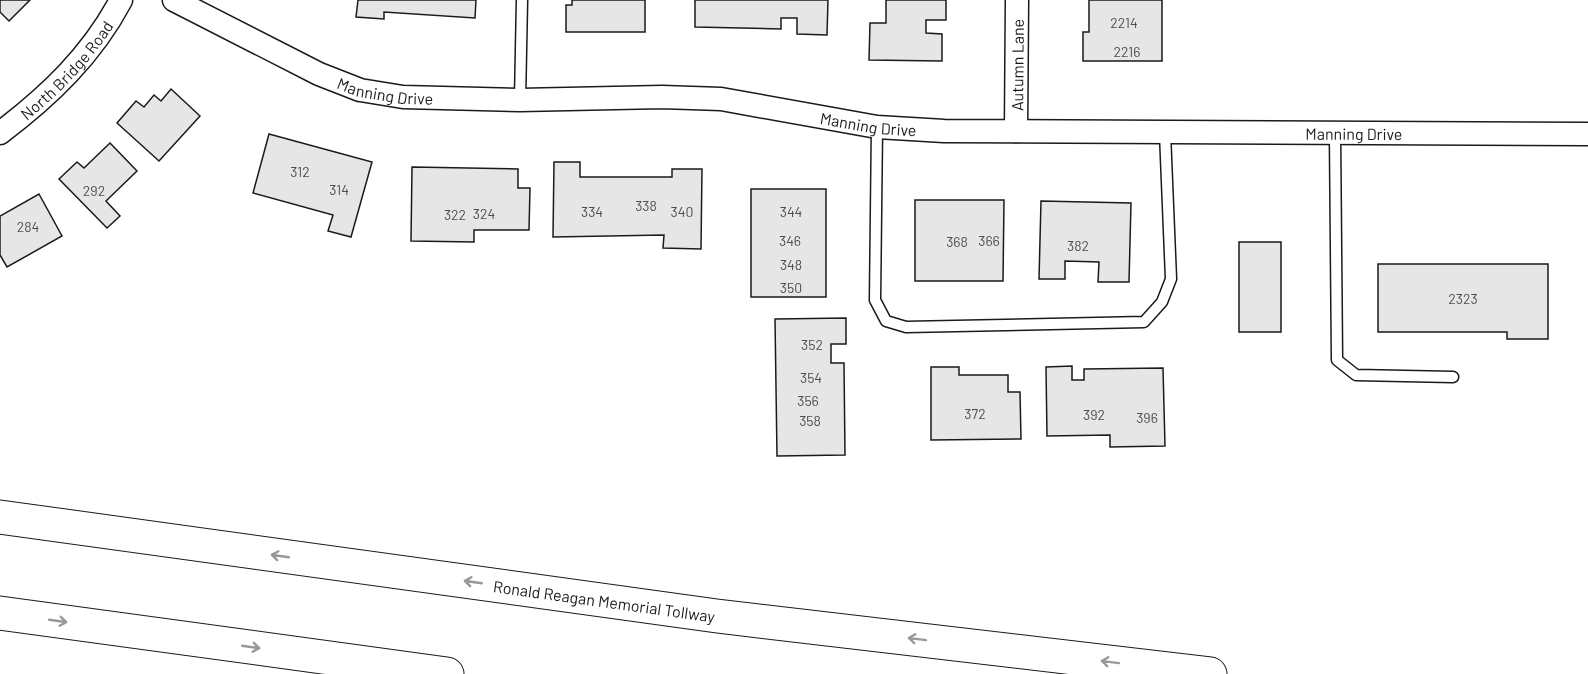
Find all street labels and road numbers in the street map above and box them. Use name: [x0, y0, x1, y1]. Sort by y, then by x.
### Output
street label: North Bridge Road: [16, 17, 116, 123]
street label: Autumn Lane: [1007, 19, 1026, 111]
street label: Manning Drive: [335, 73, 433, 107]
street label: Manning Drive: [819, 107, 917, 139]
street label: Manning Drive: [1305, 123, 1402, 143]
street label: Ronald Reagan Memorial Tollway: [492, 576, 717, 625]

